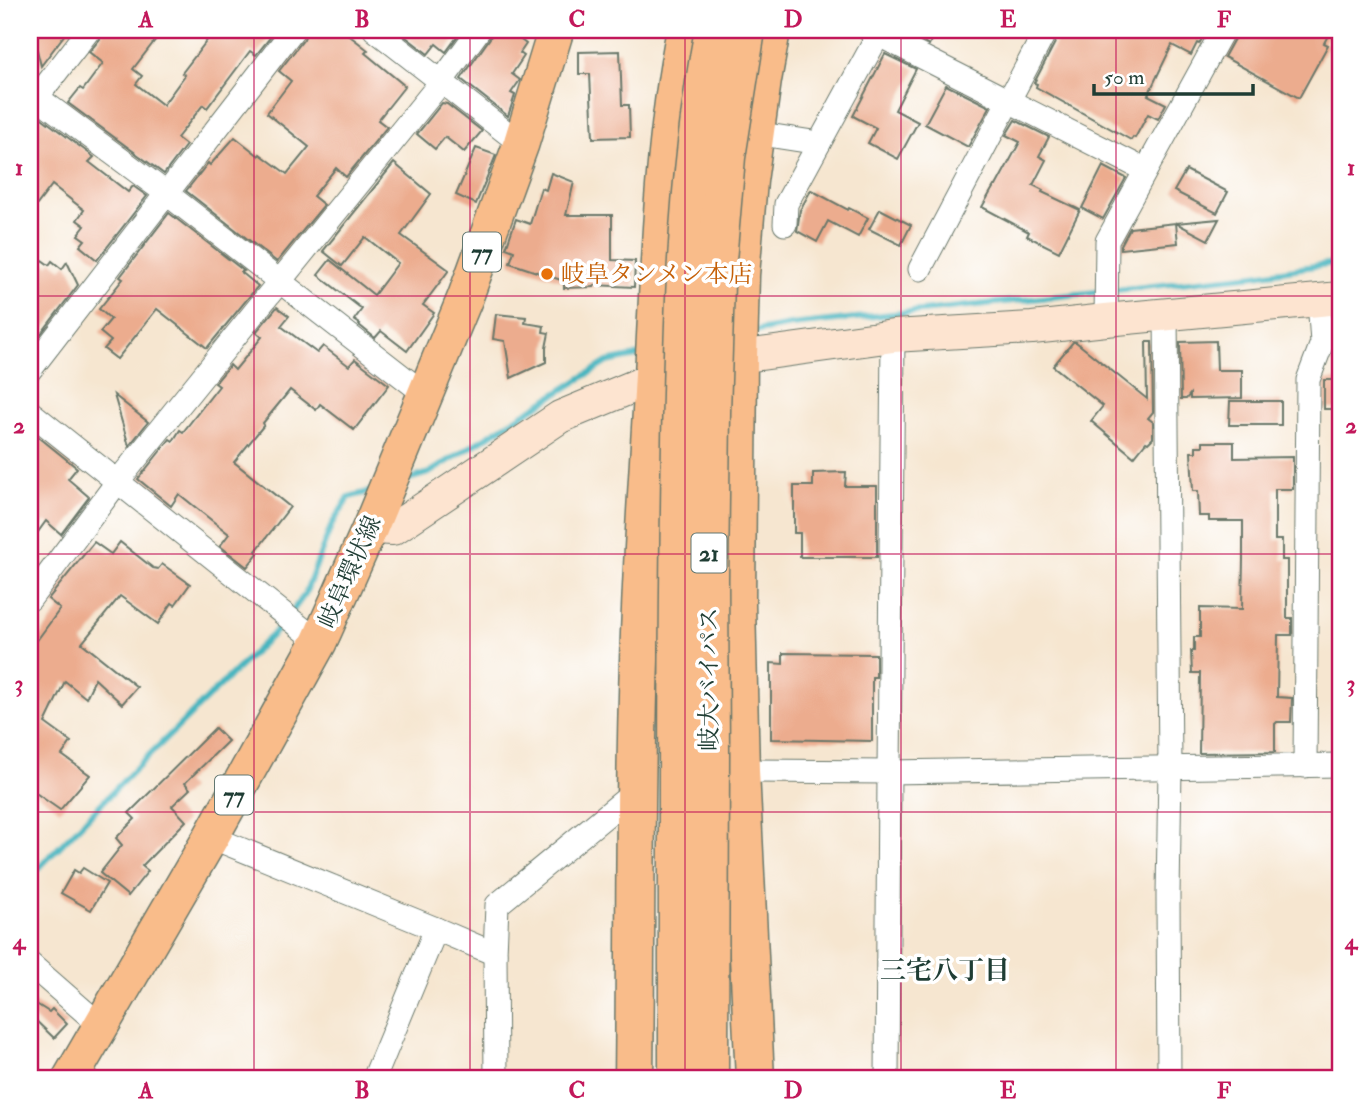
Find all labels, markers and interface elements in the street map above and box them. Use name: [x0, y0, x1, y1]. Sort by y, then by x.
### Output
text: A: [138, 5, 154, 34]
text: B: [354, 5, 370, 34]
text: C: [569, 5, 585, 34]
text: D: [784, 5, 802, 34]
text: E: [1000, 5, 1017, 34]
text: F: [1217, 5, 1232, 34]
scale bar: [1094, 52, 1253, 96]
text: 50 m: [1104, 64, 1145, 91]
text: 1: [15, 153, 23, 182]
text: 1: [1347, 153, 1355, 182]
road number: 77: [463, 232, 501, 272]
place label: 岐阜タンメン本店: [561, 259, 752, 290]
marker: 岐阜タンメン本店: [539, 266, 555, 282]
text: 2: [13, 411, 25, 440]
text: 2: [1345, 411, 1357, 440]
street label: 岐阜環状線: [311, 511, 389, 633]
road number: 21: [692, 534, 726, 572]
street label: 岐大バイパス: [694, 607, 725, 751]
text: 3: [15, 669, 23, 698]
text: 3: [1347, 669, 1355, 698]
road number: 77: [215, 776, 253, 814]
text: 4: [12, 927, 27, 956]
text: 4: [1344, 927, 1359, 956]
district label: 三宅八丁目: [880, 955, 1010, 987]
text: A: [138, 1076, 154, 1105]
text: B: [354, 1076, 370, 1105]
text: C: [569, 1076, 585, 1105]
text: D: [784, 1076, 802, 1105]
text: E: [1000, 1076, 1017, 1105]
text: F: [1217, 1076, 1232, 1105]

